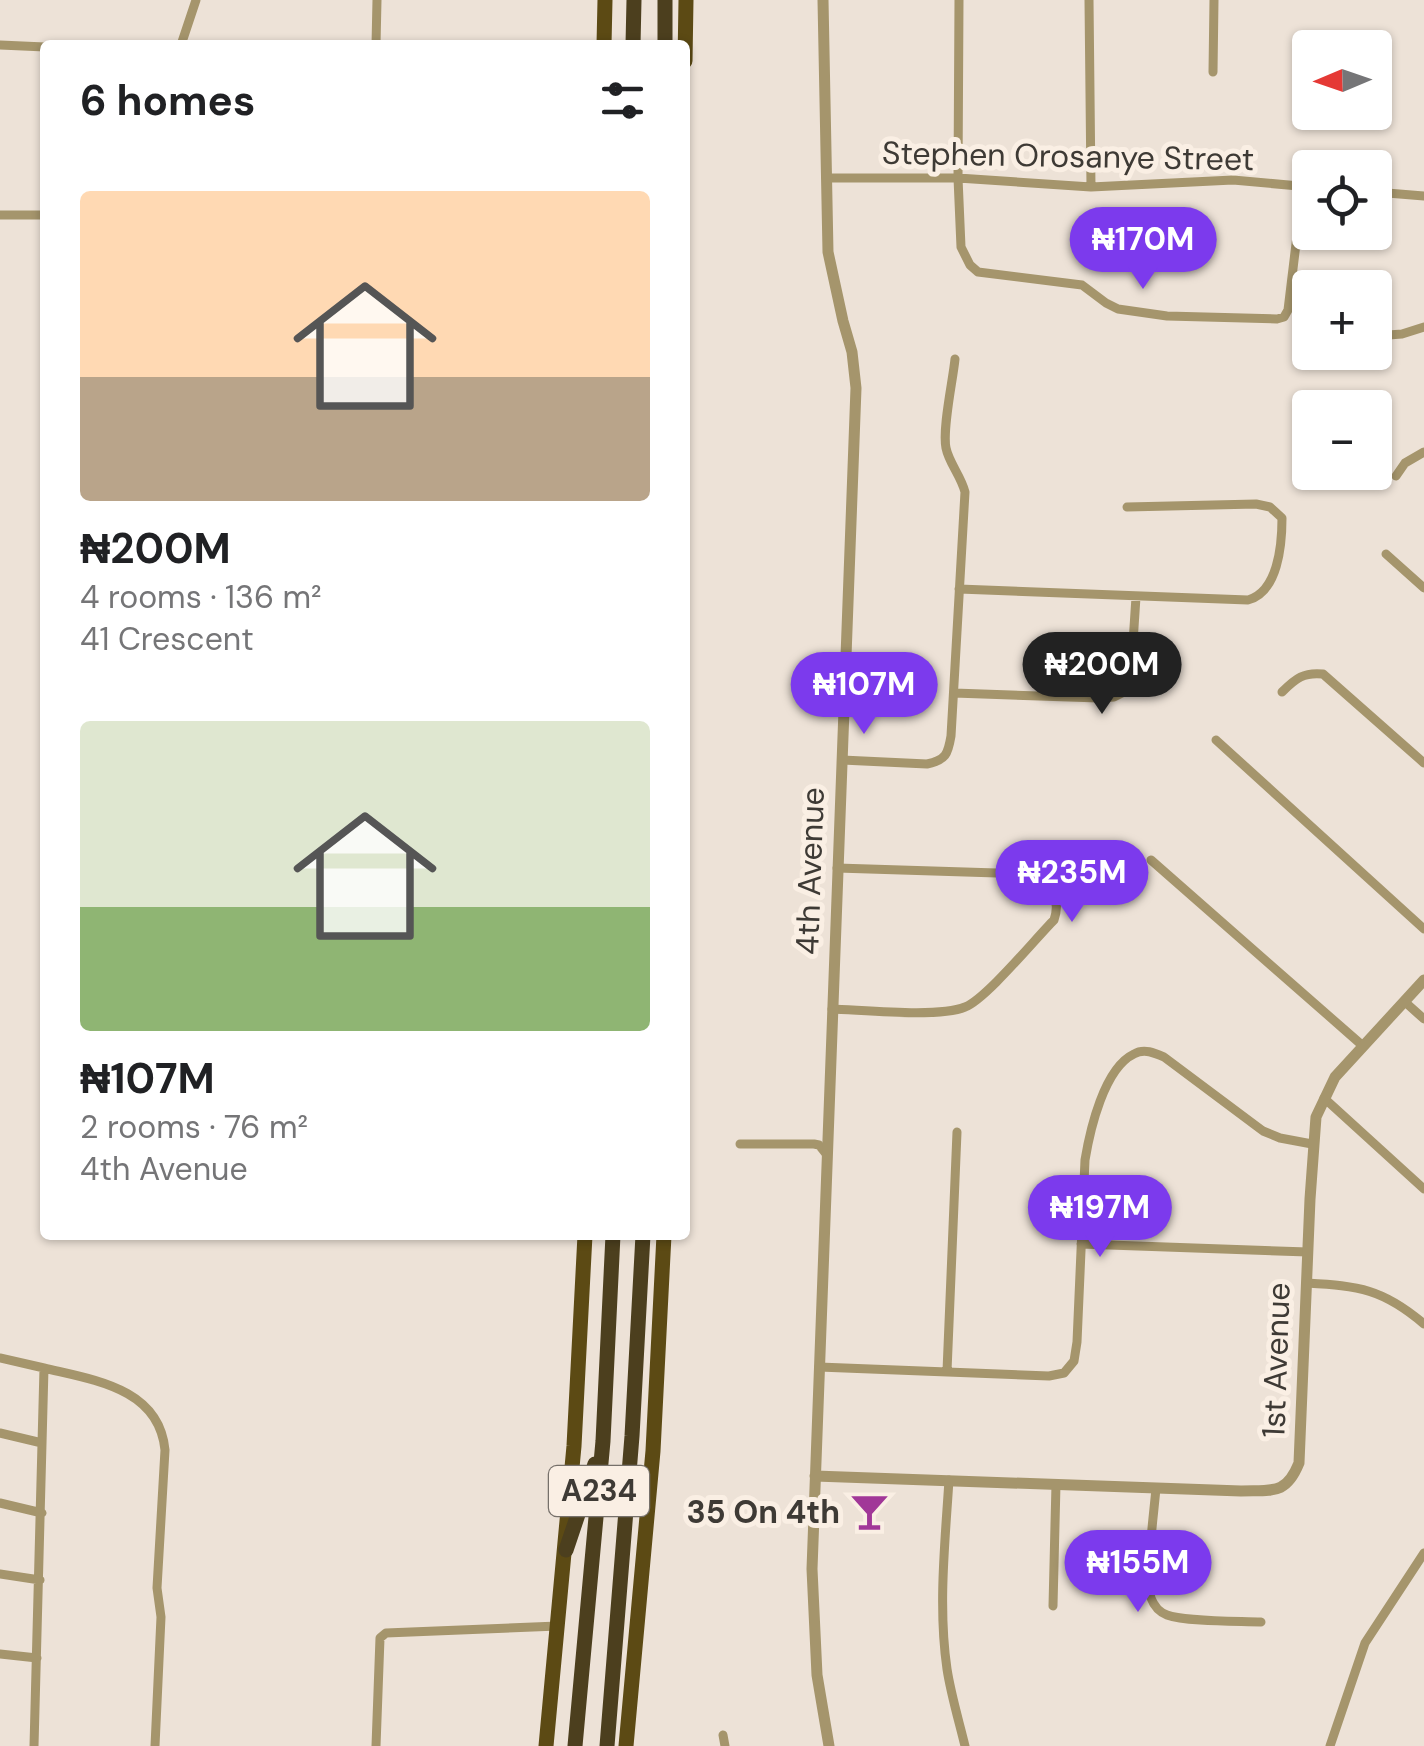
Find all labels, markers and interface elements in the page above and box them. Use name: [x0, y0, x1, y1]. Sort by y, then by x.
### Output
north arrow: [1292, 30, 1392, 130]
map controls: [1292, 30, 1392, 490]
text: 6 homes: [80, 73, 255, 128]
icon: filters: [595, 73, 650, 128]
street label: Stephen Orosanye Street: [881, 132, 1255, 180]
button: locate: [1292, 150, 1392, 250]
pin: ₦170M: [1073, 207, 1213, 292]
text: ₦170M: [1092, 218, 1194, 260]
icon: home: [275, 256, 455, 436]
button: +: [1292, 270, 1392, 370]
button: −: [1292, 390, 1392, 490]
text: ₦200M: [80, 521, 231, 576]
text: 4 rooms · 136 m²: [80, 576, 322, 618]
text: 41 Crescent: [80, 618, 254, 660]
pin: ₦200M: [1032, 632, 1172, 717]
text: ₦200M: [1045, 643, 1159, 685]
pin: ₦107M: [794, 652, 934, 737]
text: ₦107M: [813, 663, 915, 705]
icon: home: [275, 786, 455, 966]
street label: 4th Avenue: [786, 787, 834, 955]
pin: ₦235M: [1002, 840, 1142, 925]
text: ₦235M: [1017, 851, 1127, 893]
text: ₦107M: [80, 1051, 215, 1106]
text: 2 rooms · 76 m²: [80, 1106, 308, 1148]
text: 4th Avenue: [80, 1148, 248, 1190]
pin: ₦197M: [1030, 1175, 1170, 1260]
text: ₦197M: [1050, 1186, 1150, 1228]
street label: 1st Avenue: [1252, 1282, 1300, 1438]
road number: A234: [549, 1466, 649, 1516]
place label: 35 On 4th: [686, 1491, 840, 1533]
bar icon: 35 On 4th: [849, 1491, 891, 1533]
pin: ₦155M: [1068, 1530, 1208, 1615]
text: ₦155M: [1087, 1541, 1189, 1583]

